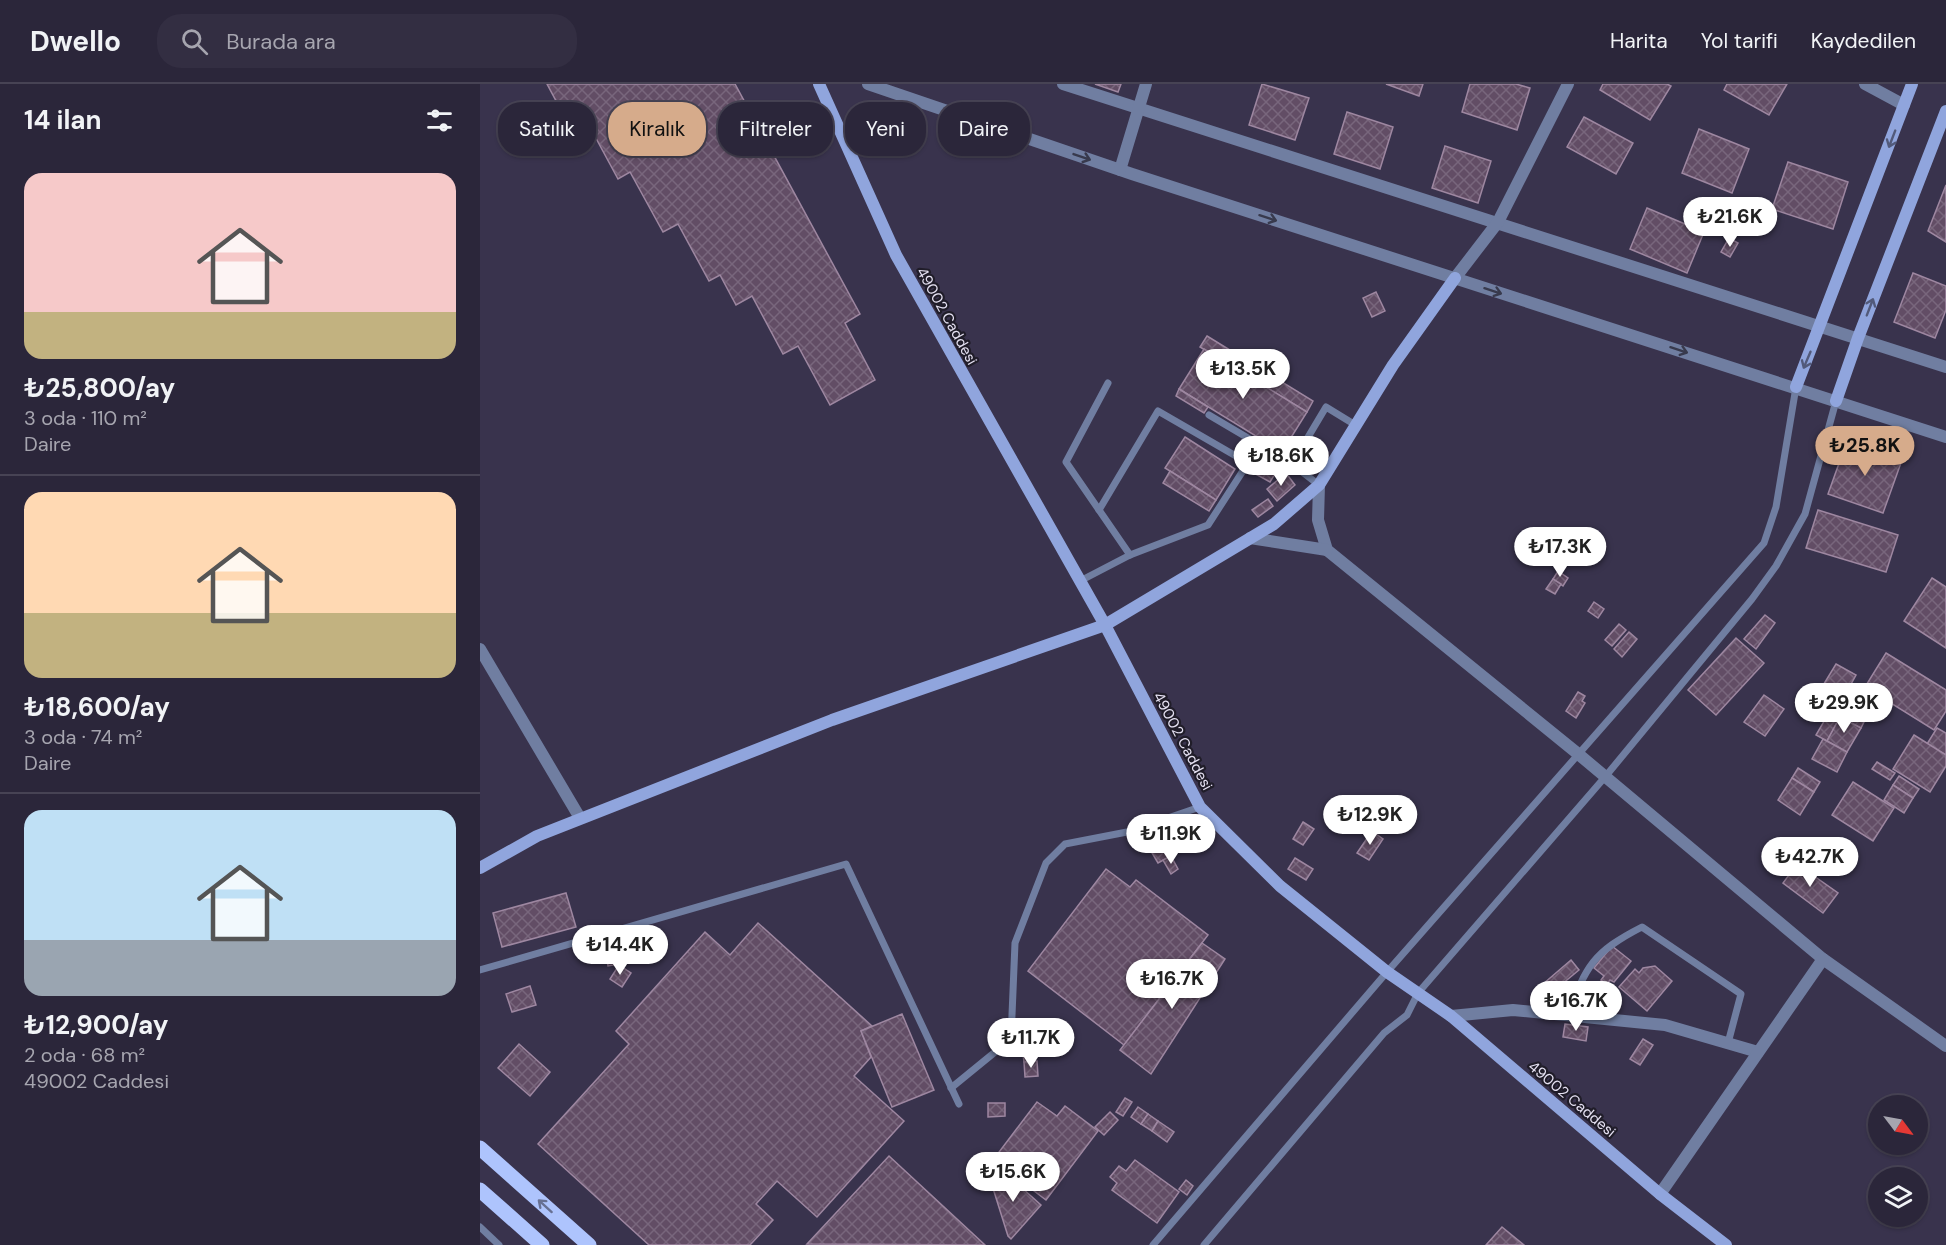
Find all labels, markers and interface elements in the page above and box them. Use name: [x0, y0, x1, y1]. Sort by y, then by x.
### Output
search box: [157, 14, 577, 68]
text: Dwello: [30, 23, 121, 60]
icon: search: [178, 25, 211, 58]
text: Burada ara: [226, 27, 336, 56]
text: Harita: [1610, 27, 1668, 55]
text: Yol tarifi: [1701, 27, 1778, 55]
text: Kaydedilen: [1811, 27, 1916, 55]
chip: Satılık: [498, 102, 596, 156]
chip: Kiralık: [608, 102, 706, 156]
chip: Filtreler: [718, 102, 833, 156]
chip: Yeni: [845, 102, 926, 156]
chip: Daire: [938, 102, 1030, 156]
text: 14 ilan: [24, 103, 102, 137]
icon: filters: [423, 104, 456, 137]
one-way arrow: [1886, 129, 1897, 148]
one-way arrow: [1072, 153, 1091, 164]
pin: ₺21.6K: [1681, 197, 1779, 248]
text: ₺21.6K: [1697, 203, 1763, 229]
icon: home: [186, 212, 294, 320]
one-way arrow: [1258, 213, 1277, 224]
street label: 49002 Caddesi: [912, 264, 982, 368]
one-way arrow: [1483, 286, 1502, 297]
one-way arrow: [1865, 298, 1876, 316]
one-way arrow: [1669, 345, 1688, 356]
pin: ₺13.5K: [1194, 349, 1292, 400]
one-way arrow: [1801, 350, 1812, 369]
text: ₺13.5K: [1210, 355, 1276, 381]
text: ₺25,800/ay: [24, 371, 175, 405]
text: 3 oda · 110 m²: [24, 405, 147, 431]
pin: ₺25.8K: [1816, 426, 1914, 477]
text: Daire: [24, 431, 71, 457]
text: ₺25.8K: [1829, 432, 1901, 458]
pin: ₺18.6K: [1232, 436, 1330, 487]
text: ₺18.6K: [1248, 442, 1314, 468]
pin: ₺17.3K: [1511, 527, 1609, 578]
icon: home: [186, 531, 294, 639]
text: ₺17.3K: [1528, 533, 1592, 559]
pin: ₺29.9K: [1795, 683, 1893, 734]
street label: 49002 Caddesi: [1149, 688, 1217, 794]
text: ₺29.9K: [1809, 689, 1879, 715]
text: ₺18,600/ay: [24, 690, 170, 724]
text: 3 oda · 74 m²: [24, 724, 142, 750]
text: Daire: [24, 750, 71, 776]
pin: ₺12.9K: [1321, 795, 1419, 846]
text: ₺12.9K: [1337, 801, 1403, 827]
pin: ₺11.9K: [1122, 814, 1220, 865]
text: ₺11.9K: [1140, 820, 1202, 846]
pin: ₺42.7K: [1761, 837, 1859, 888]
text: ₺42.7K: [1775, 843, 1845, 869]
icon: home: [186, 849, 294, 957]
pin: ₺14.4K: [571, 925, 669, 976]
text: ₺14.4K: [586, 931, 654, 957]
pin: ₺16.7K: [1123, 959, 1221, 1010]
text: ₺16.7K: [1140, 965, 1204, 991]
pin: ₺16.7K: [1527, 981, 1625, 1032]
text: ₺16.7K: [1544, 987, 1608, 1013]
text: ₺12,900/ay: [24, 1008, 169, 1042]
pin: ₺11.7K: [982, 1018, 1080, 1069]
text: ₺11.7K: [1001, 1024, 1061, 1050]
text: 2 oda · 68 m²: [24, 1042, 145, 1068]
street label: 49002 Caddesi: [1524, 1056, 1620, 1142]
text: 49002 Caddesi: [24, 1068, 169, 1094]
north arrow: [1868, 1095, 1928, 1155]
map controls: [1868, 1095, 1928, 1227]
pin: ₺15.6K: [964, 1152, 1062, 1203]
text: ₺15.6K: [980, 1158, 1046, 1184]
button: layers: [1868, 1167, 1928, 1227]
one-way arrow: [538, 1199, 553, 1213]

